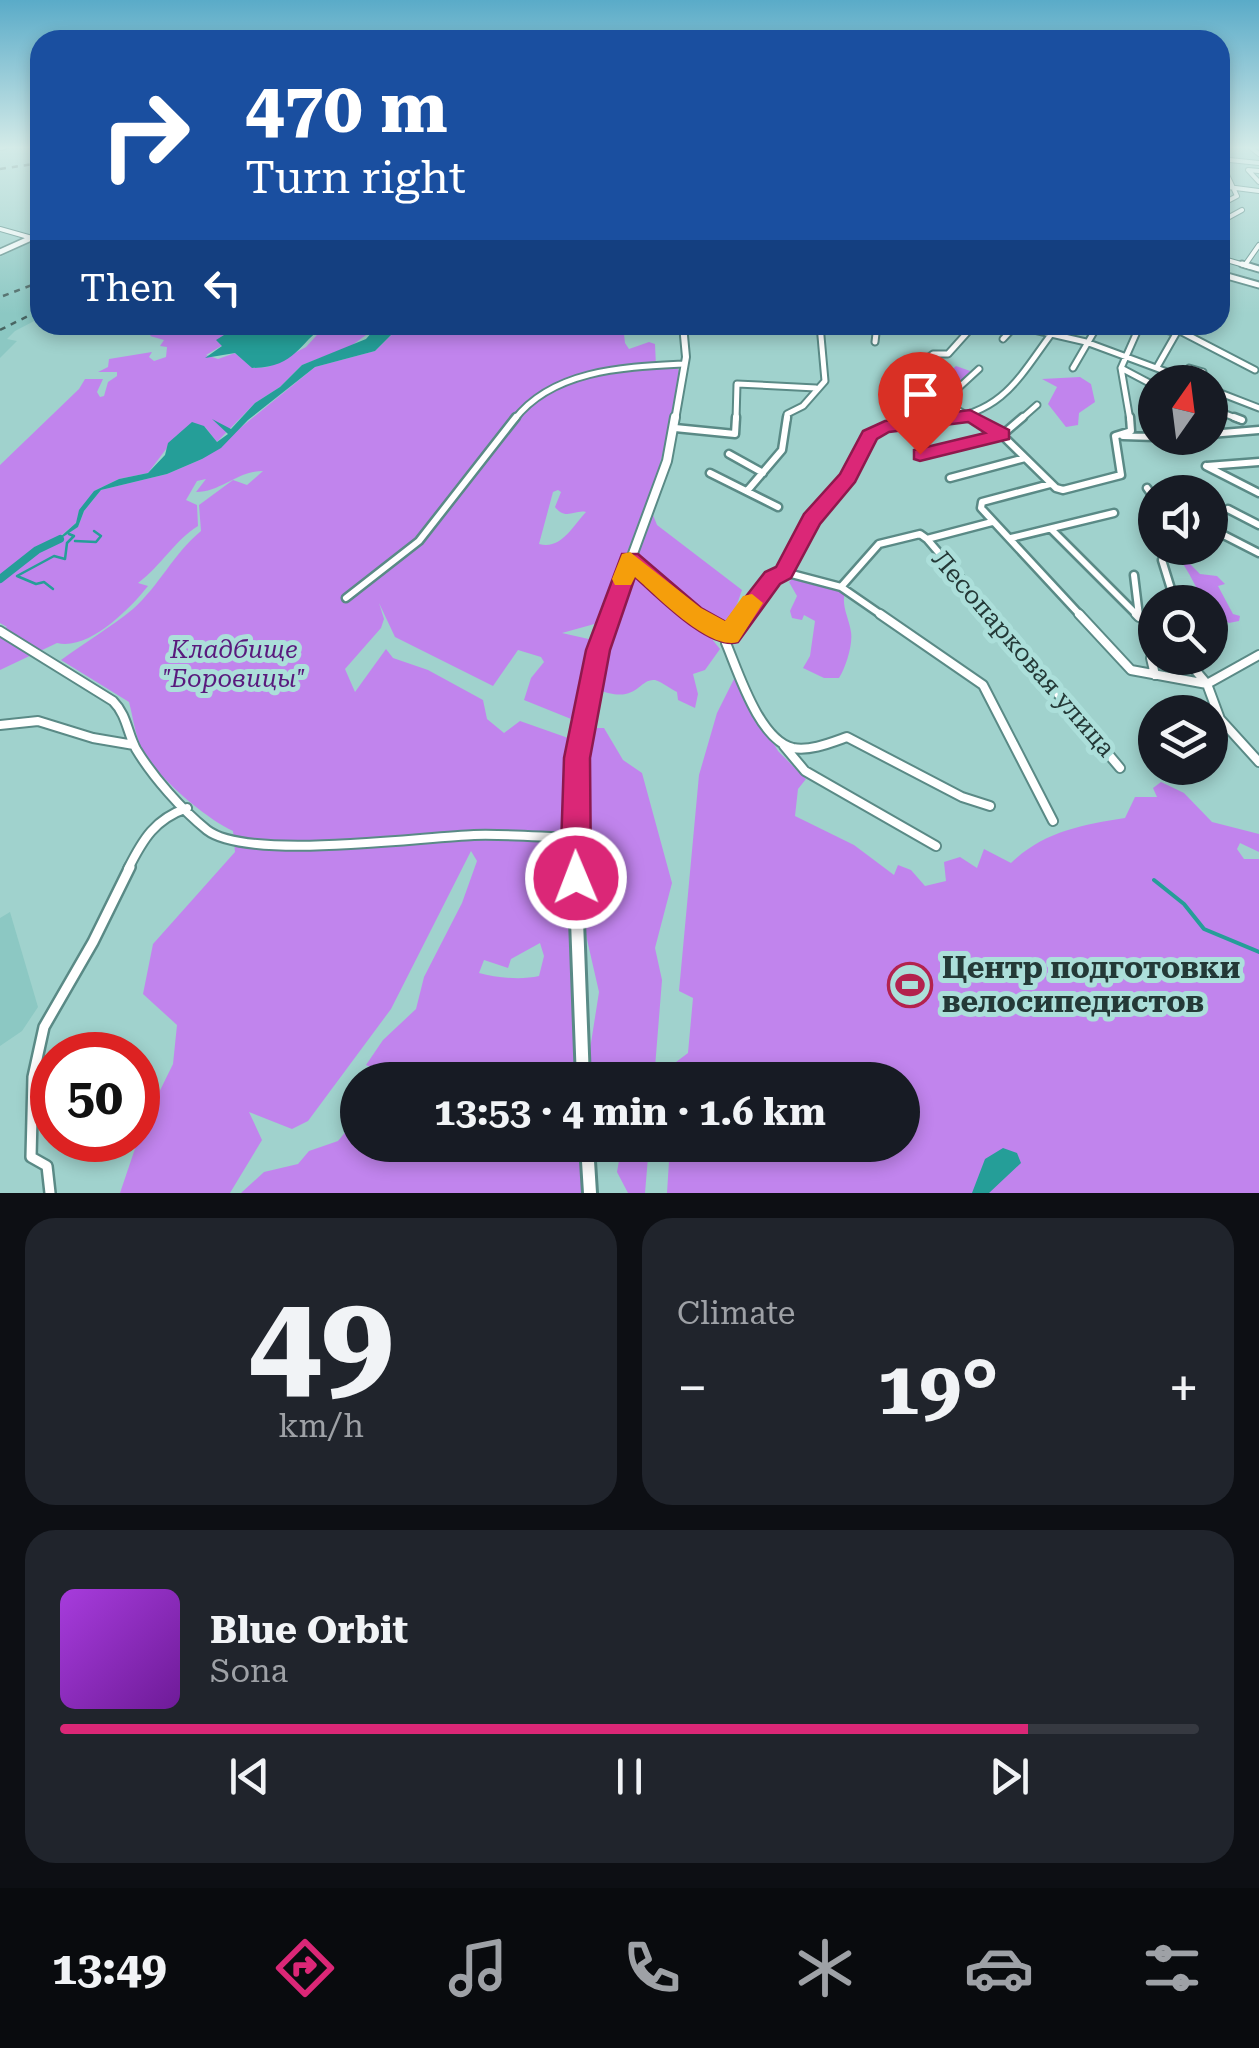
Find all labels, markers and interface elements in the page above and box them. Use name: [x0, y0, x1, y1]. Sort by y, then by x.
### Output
text: 470 m: [245, 67, 448, 149]
icon: right: [80, 70, 210, 200]
text: Turn right: [245, 151, 466, 204]
icon: left: [195, 260, 250, 315]
text: Then: [80, 266, 175, 310]
pin: [878, 352, 963, 455]
north arrow: [1138, 365, 1228, 455]
map controls: [1138, 365, 1228, 785]
icon: arrive: [893, 367, 948, 422]
button: sound: [1138, 475, 1228, 565]
street label: Лесопарковая улица: [926, 544, 1121, 763]
button: search: [1138, 585, 1228, 675]
park label: Кладбище "Боровицы": [162, 635, 306, 693]
button: layers: [1138, 695, 1228, 785]
position arrow: [524, 826, 628, 930]
place label: Центр подготовки велосипедистов: [942, 950, 1240, 1019]
sports icon: Центр подготовки велосипедистов: [887, 962, 933, 1008]
speed limit sign: 50: [30, 1032, 160, 1162]
text: 13:53 · 4 min · 1.6 km: [434, 1090, 826, 1134]
text: 49: [248, 1265, 394, 1418]
text: Climate: [677, 1294, 795, 1332]
text: 19°: [877, 1344, 999, 1432]
text: −: [677, 1356, 708, 1420]
text: +: [1168, 1356, 1199, 1420]
text: km/h: [278, 1407, 364, 1445]
text: Blue Orbit: [210, 1608, 408, 1652]
text: Sona: [210, 1652, 288, 1690]
icon: previous: [222, 1749, 277, 1804]
icon: pause: [602, 1749, 657, 1804]
icon: next: [982, 1749, 1037, 1804]
icon: directions: [270, 1933, 340, 2003]
icon: music: [443, 1933, 513, 2003]
icon: phone: [617, 1933, 687, 2003]
icon: climate: [790, 1933, 860, 2003]
icon: car: [964, 1933, 1034, 2003]
icon: filters: [1137, 1933, 1207, 2003]
text: 13:49: [52, 1942, 167, 1995]

